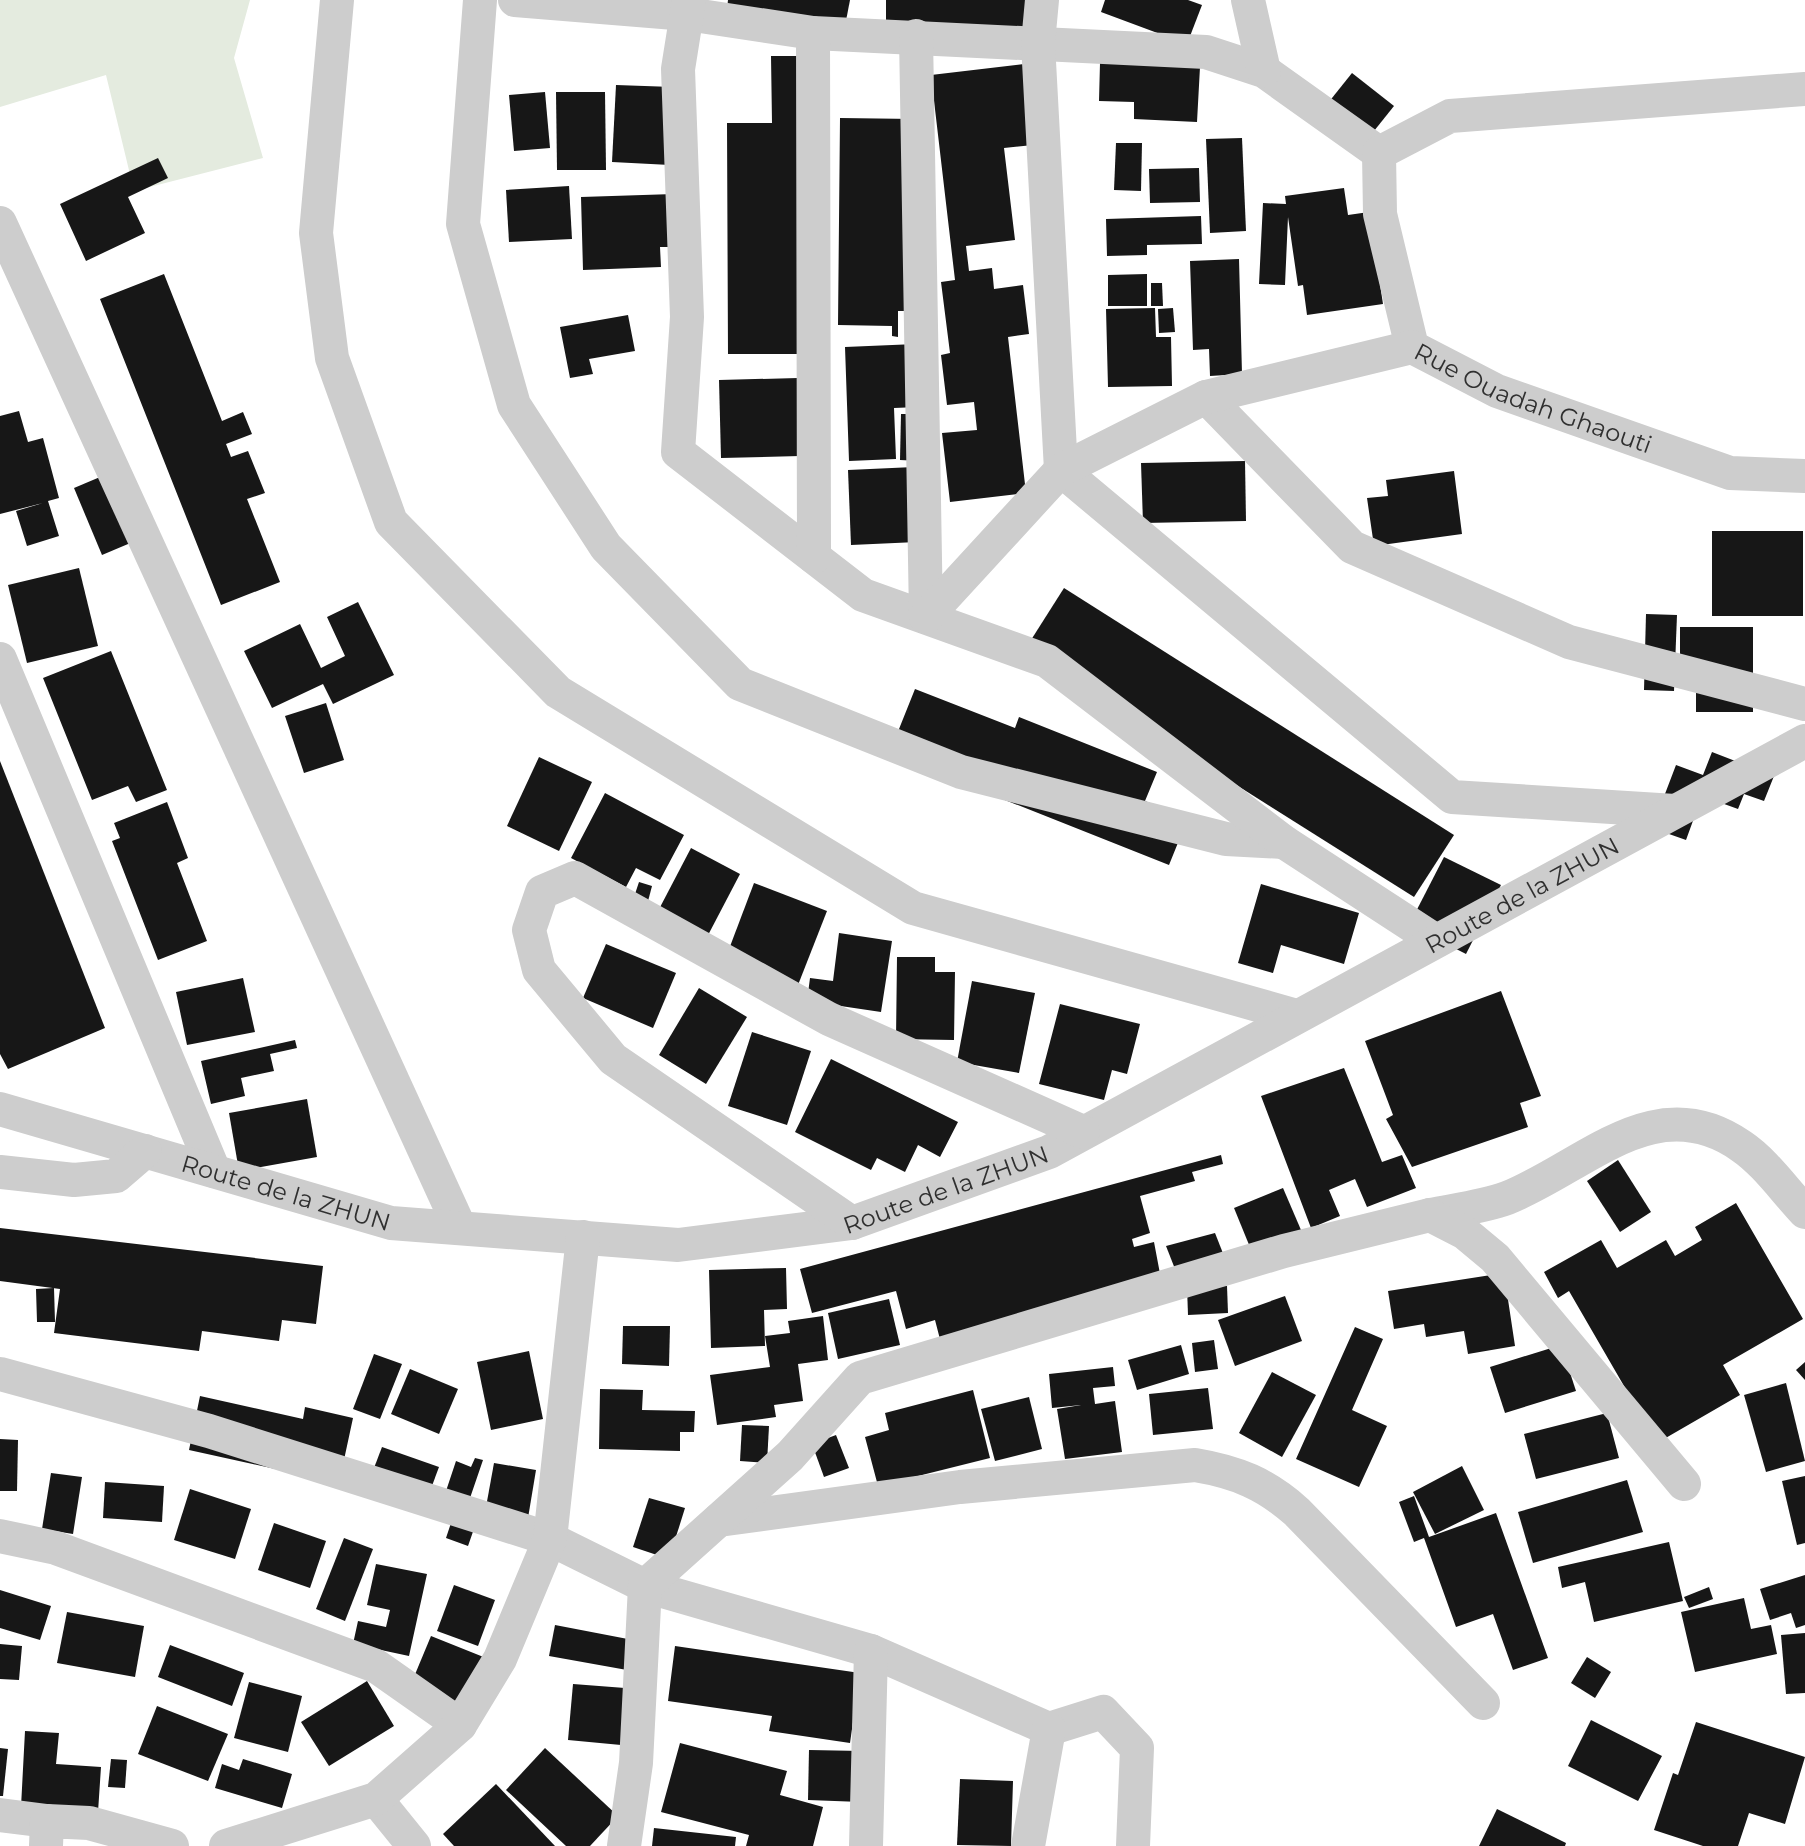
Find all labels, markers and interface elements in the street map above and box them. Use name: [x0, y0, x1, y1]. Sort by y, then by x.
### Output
street label: Rue Ouadah Ghaouti: [1410, 336, 1656, 459]
street label: Route de la ZHUN: [1420, 831, 1624, 959]
street label: Route de la ZHUN: [839, 1139, 1052, 1240]
street label: Route de la ZHUN: [178, 1148, 394, 1237]

